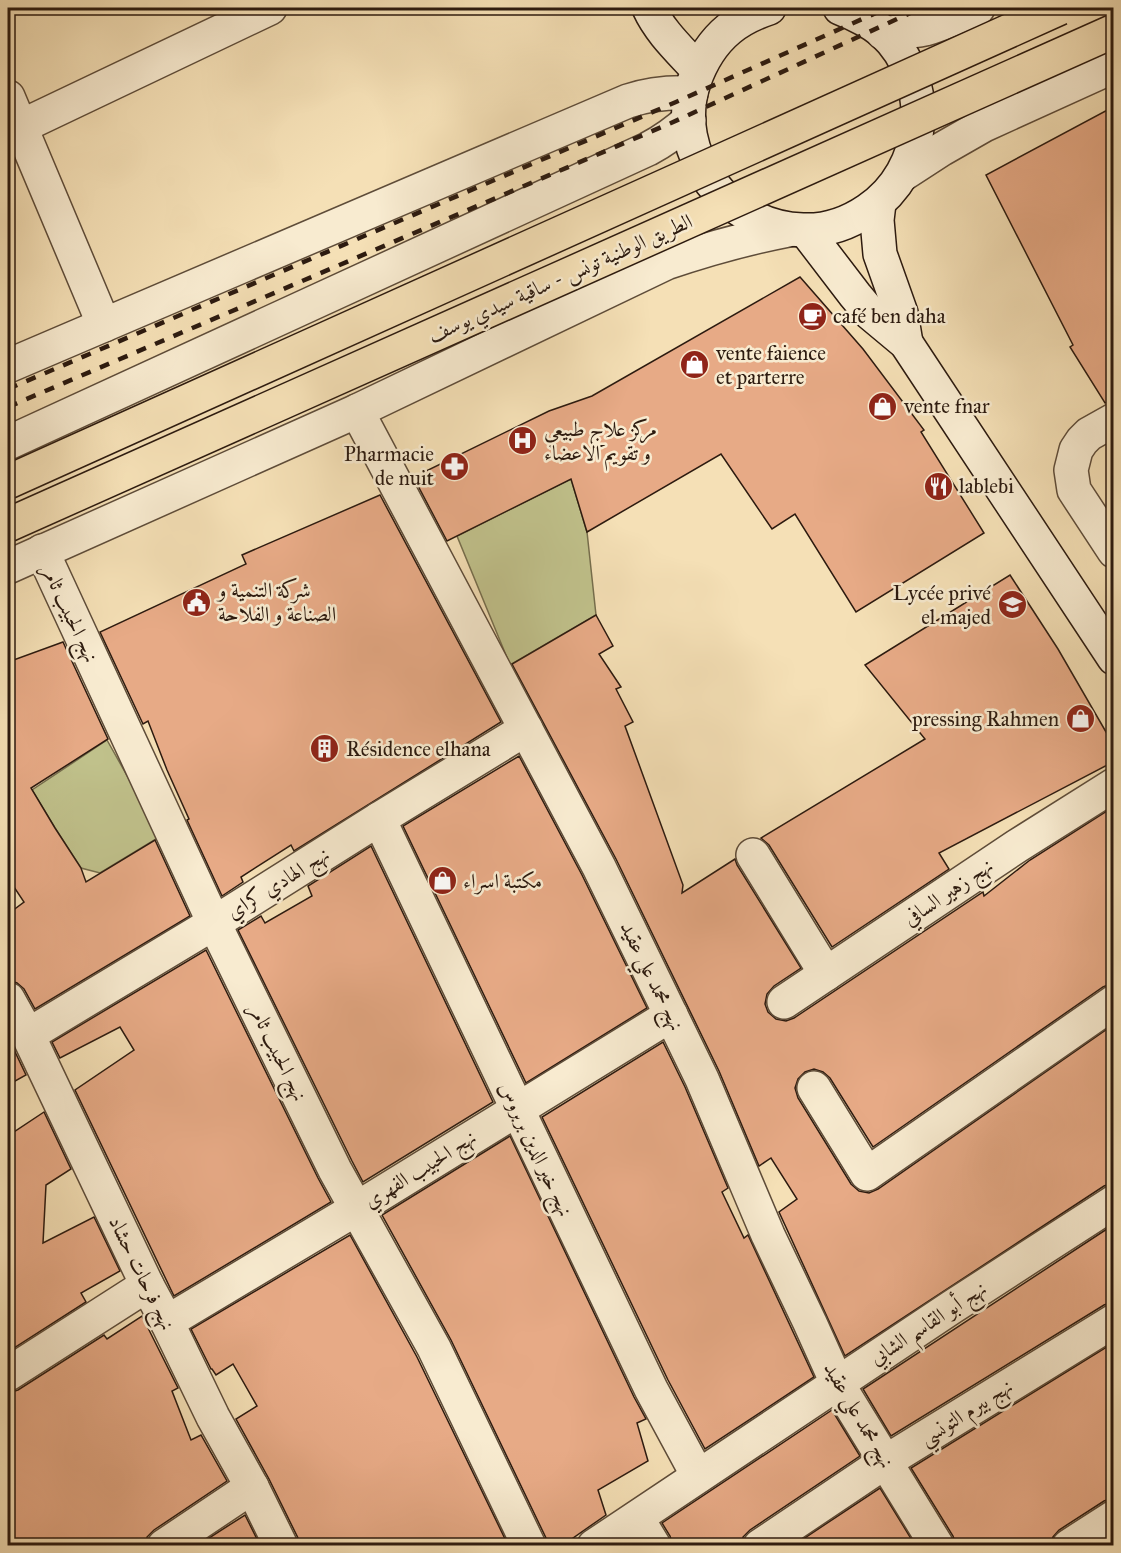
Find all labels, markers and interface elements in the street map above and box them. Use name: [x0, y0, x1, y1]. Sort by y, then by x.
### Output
street label: الطريق الوطنية تونس - ساقية سيدي يوسف: [424, 208, 698, 351]
cafe icon: café ben daha: [796, 300, 828, 332]
place label: café ben daha: [833, 303, 946, 329]
place label: vente faience et parterre: [715, 340, 826, 390]
shop icon: vente faience et parterre: [679, 349, 711, 381]
shop icon: vente fnar: [867, 390, 899, 422]
place label: vente fnar: [903, 393, 990, 419]
place label: مركز علاج طبيعي و تقويم الاعضاء: [544, 416, 657, 471]
hospital icon: مركز علاج طبيعي و تقويم الاعضاء: [507, 425, 539, 457]
place label: Pharmacie de nuit: [344, 441, 435, 491]
pharmacy icon: Pharmacie de nuit: [439, 450, 471, 482]
restaurant icon: lablebi: [922, 470, 954, 502]
place label: lablebi: [959, 473, 1014, 499]
street label: نهج الحبيب ثامر: [30, 559, 104, 669]
place label: شركة التنمية و الصناعة و الفلاحة: [216, 577, 336, 627]
place label: Lycée privé el majed: [893, 580, 991, 630]
public building icon: شركة التنمية و الصناعة و الفلاحة: [181, 586, 213, 618]
school or university icon: Lycée privé el majed: [996, 589, 1028, 621]
shop icon: pressing Rahmen: [1064, 703, 1096, 735]
place label: pressing Rahmen: [911, 706, 1059, 732]
building icon: Résidence elhana: [309, 733, 341, 765]
place label: Résidence elhana: [346, 736, 491, 762]
street label: نهج الهادي كراي: [222, 841, 337, 930]
street label: نهج زهير السافي: [898, 852, 1001, 937]
shop icon: مكتبة اسراء: [426, 865, 458, 897]
place label: مكتبة اسراء: [463, 868, 542, 895]
street label: نهج محمد علي عقيد: [608, 917, 690, 1038]
street label: نهج الحبيب ثامر: [238, 999, 313, 1108]
street label: نهج خير الدين بربروس: [488, 1077, 579, 1223]
street label: نهج الحبيب الفهري: [359, 1124, 484, 1219]
street label: نهج فرحات حشاد: [98, 1212, 181, 1337]
street label: نهج أبو القاسم الشابي: [863, 1274, 996, 1377]
street label: نهج محمد علي عقيد: [812, 1357, 900, 1476]
street label: نهج بيرم التونسي: [914, 1373, 1021, 1457]

